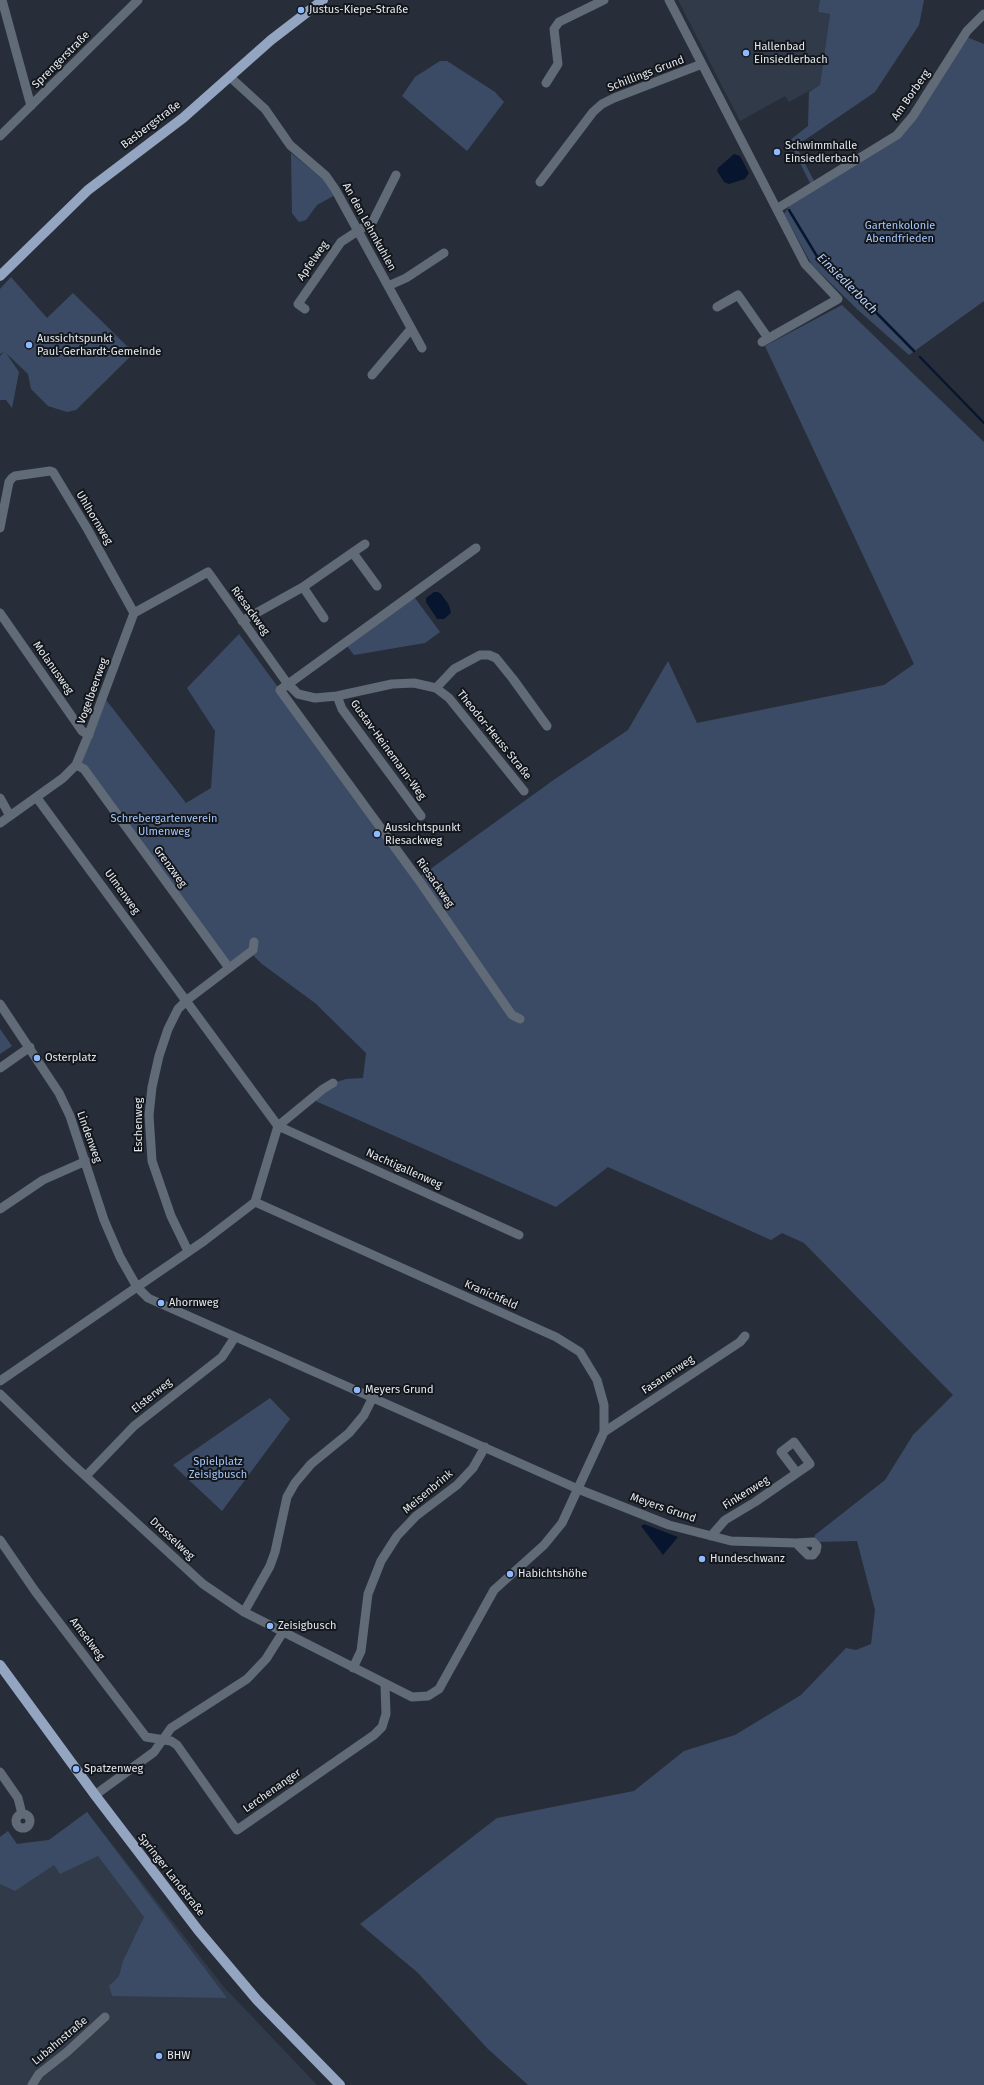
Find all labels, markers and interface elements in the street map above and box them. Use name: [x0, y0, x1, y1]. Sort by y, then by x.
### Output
place label: Justus-Kiepe-Straße: [309, 3, 408, 17]
marker: Justus-Kiepe-Straße: [296, 5, 306, 15]
street label: Sprengerstraße: [29, 28, 93, 92]
place label: Hallenbad Einsiedlerbach: [754, 40, 828, 66]
marker: Hallenbad Einsiedlerbach: [741, 48, 751, 58]
street label: Schillings Grund: [606, 53, 686, 95]
street label: Am Borberg: [889, 67, 933, 123]
street label: Basbergstraße: [119, 98, 183, 152]
place label: Schwimmhalle Einsiedlerbach: [785, 139, 859, 165]
marker: Schwimmhalle Einsiedlerbach: [772, 147, 782, 157]
street label: An den Lehmkuhlen: [339, 181, 399, 273]
park label: Gartenkolonie Abendfrieden: [865, 219, 935, 245]
street label: Apfelweg: [295, 239, 331, 283]
water label: Einsiedlerbach: [814, 251, 880, 317]
place label: Aussichtspunkt Paul-Gerhardt-Gemeinde: [37, 332, 161, 358]
marker: Aussichtspunkt Paul-Gerhardt-Gemeinde: [24, 340, 34, 350]
street label: Uhlhornweg: [73, 489, 115, 547]
street label: Riesackweg: [228, 584, 272, 638]
street label: Molanusweg: [30, 639, 76, 697]
street label: Vogelbeerweg: [75, 656, 111, 726]
street label: Theodor-Heuss Straße: [454, 688, 534, 782]
street label: Gustav-Heinemann-Weg: [347, 697, 429, 803]
park label: Schrebergartenverein Ulmenweg: [111, 812, 217, 838]
place label: Aussichtspunkt Riesackweg: [385, 821, 461, 847]
marker: Aussichtspunkt Riesackweg: [372, 829, 382, 839]
street label: Grenzweg: [151, 844, 189, 890]
street label: Riesackweg: [413, 856, 457, 910]
street label: Ulmenweg: [101, 867, 143, 917]
place label: Osterplatz: [45, 1051, 96, 1065]
marker: Osterplatz: [32, 1053, 42, 1063]
street label: Eschenweg: [132, 1098, 146, 1152]
street label: Lindenweg: [74, 1110, 104, 1164]
street label: Nachtigallenweg: [364, 1146, 444, 1192]
street label: Kranichfeld: [462, 1277, 520, 1313]
place label: Ahornweg: [169, 1296, 218, 1310]
marker: Ahornweg: [156, 1298, 166, 1308]
street label: Fasanenweg: [639, 1353, 697, 1397]
street label: Elsterweg: [129, 1376, 175, 1416]
place label: Meyers Grund: [365, 1383, 434, 1397]
marker: Meyers Grund: [352, 1385, 362, 1395]
park label: Spielplatz Zeisigbusch: [189, 1455, 247, 1481]
street label: Meisenbrink: [400, 1467, 456, 1517]
street label: Finkenweg: [720, 1474, 772, 1512]
street label: Meyers Grund: [628, 1491, 698, 1525]
street label: Drosselweg: [147, 1515, 197, 1563]
place label: Hundeschwanz: [710, 1552, 785, 1566]
marker: Hundeschwanz: [697, 1554, 707, 1564]
place label: Habichtshöhe: [518, 1567, 587, 1581]
marker: Habichtshöhe: [505, 1569, 515, 1579]
street label: Amselweg: [67, 1615, 107, 1663]
place label: Zeisigbusch: [278, 1619, 336, 1633]
marker: Zeisigbusch: [265, 1621, 275, 1631]
place label: Spatzenweg: [84, 1762, 143, 1776]
marker: Spatzenweg: [71, 1764, 81, 1774]
street label: Lerchenanger: [241, 1766, 303, 1816]
street label: Springer Landstraße: [135, 1831, 207, 1919]
street label: Lubahnstraße: [30, 2014, 90, 2068]
place label: BHW: [167, 2049, 190, 2063]
marker: BHW: [154, 2051, 164, 2061]

